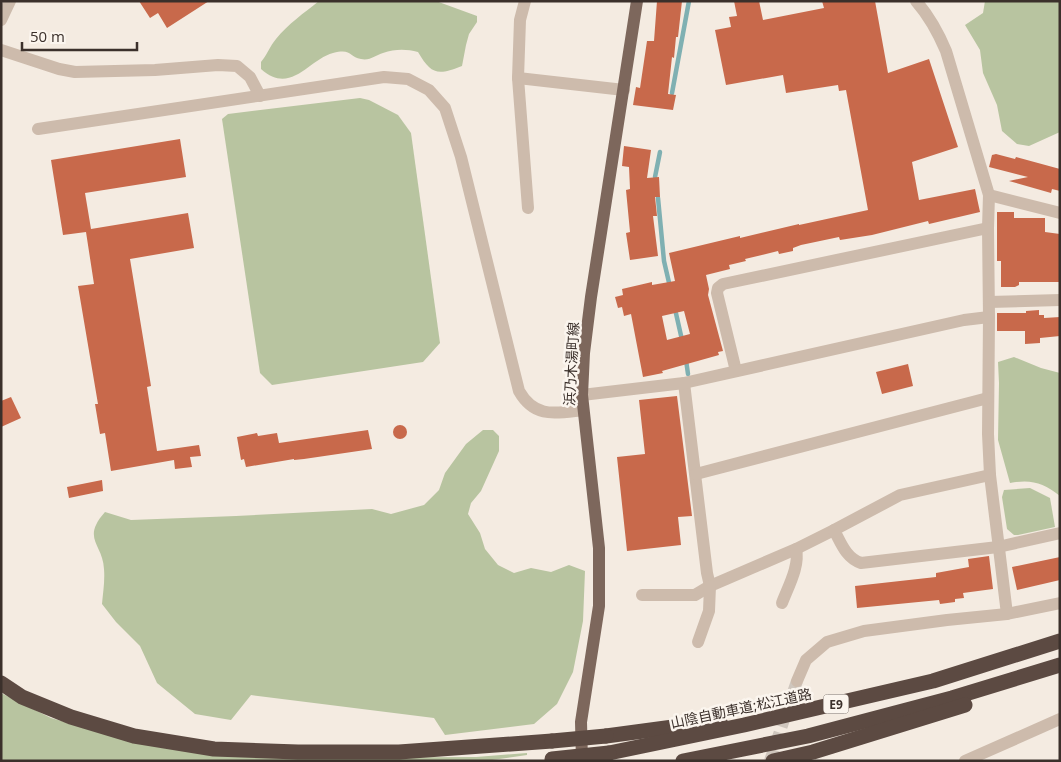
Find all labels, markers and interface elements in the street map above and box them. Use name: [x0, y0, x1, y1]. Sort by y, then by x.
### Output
scale bar: [22, 20, 138, 52]
text: 50 m: [30, 26, 65, 46]
street label: 浜乃木湯町線: [559, 322, 583, 406]
street label: 山陰自動車道;松江道路: [669, 684, 813, 732]
road number: E9: [824, 694, 848, 714]

